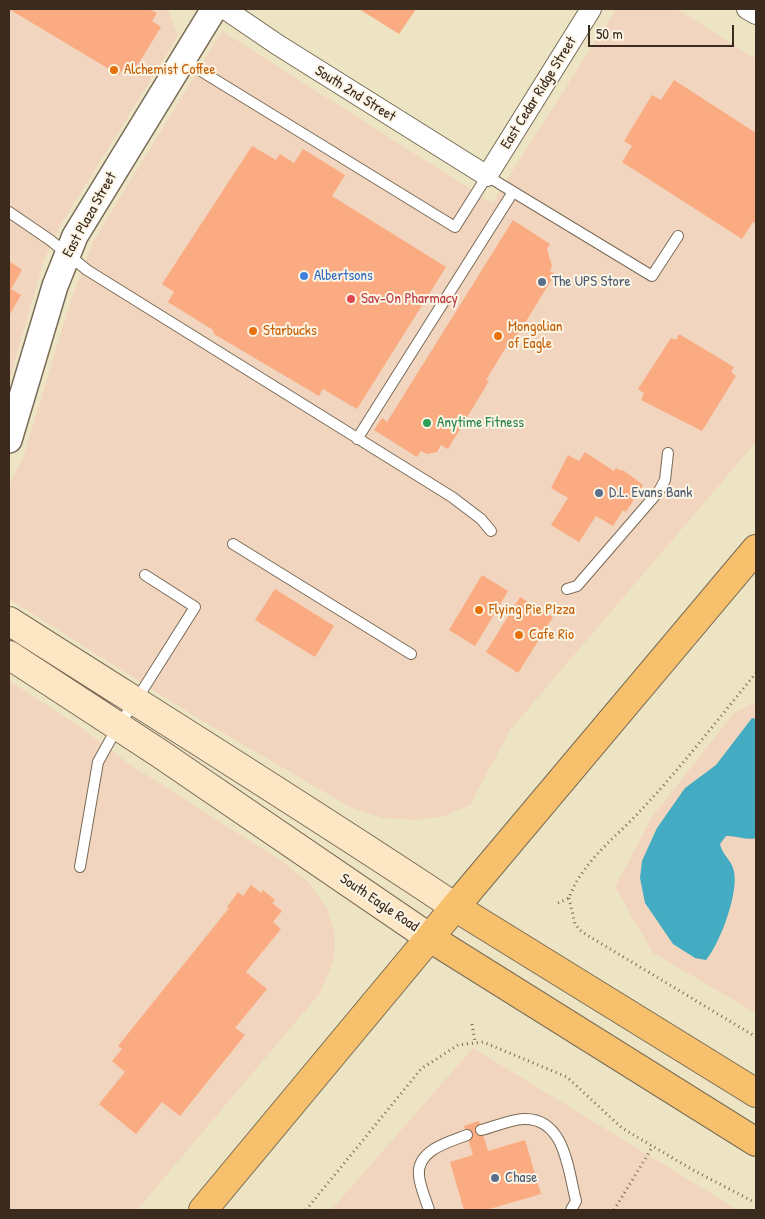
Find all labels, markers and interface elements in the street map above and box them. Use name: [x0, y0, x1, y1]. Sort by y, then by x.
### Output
scale bar: [590, 15, 736, 47]
text: 50 m: [596, 23, 623, 44]
street label: East Cedar Ridge Street: [497, 33, 581, 153]
place label: Alchemist Coffee: [124, 61, 215, 79]
street label: South 2nd Street: [311, 62, 399, 126]
marker: Alchemist Coffee: [108, 64, 120, 76]
street label: East Plaza Street: [59, 169, 121, 261]
place label: Albertsons: [314, 267, 373, 285]
marker: Albertsons: [298, 270, 310, 282]
place label: The UPS Store: [552, 273, 630, 291]
marker: The UPS Store: [536, 276, 548, 288]
place label: Sav-On Pharmacy: [361, 290, 458, 308]
marker: Sav-On Pharmacy: [345, 293, 357, 305]
place label: Mongolian of Eagle: [508, 318, 562, 353]
place label: Starbucks: [263, 322, 317, 340]
marker: Starbucks: [247, 325, 259, 337]
marker: Mongolian of Eagle: [492, 330, 504, 342]
place label: Anytime Fitness: [437, 414, 524, 432]
marker: Anytime Fitness: [421, 417, 433, 429]
place label: D.L. Evans Bank: [609, 484, 693, 502]
marker: D.L. Evans Bank: [593, 487, 605, 499]
place label: Flying Pie PIzza: [489, 601, 575, 619]
marker: Flying Pie PIzza: [473, 604, 485, 616]
place label: Cafe Rio: [529, 626, 574, 644]
marker: Cafe Rio: [513, 629, 525, 641]
street label: South Eagle Road: [336, 870, 422, 936]
place label: Chase: [505, 1169, 537, 1187]
marker: Chase: [489, 1172, 501, 1184]

